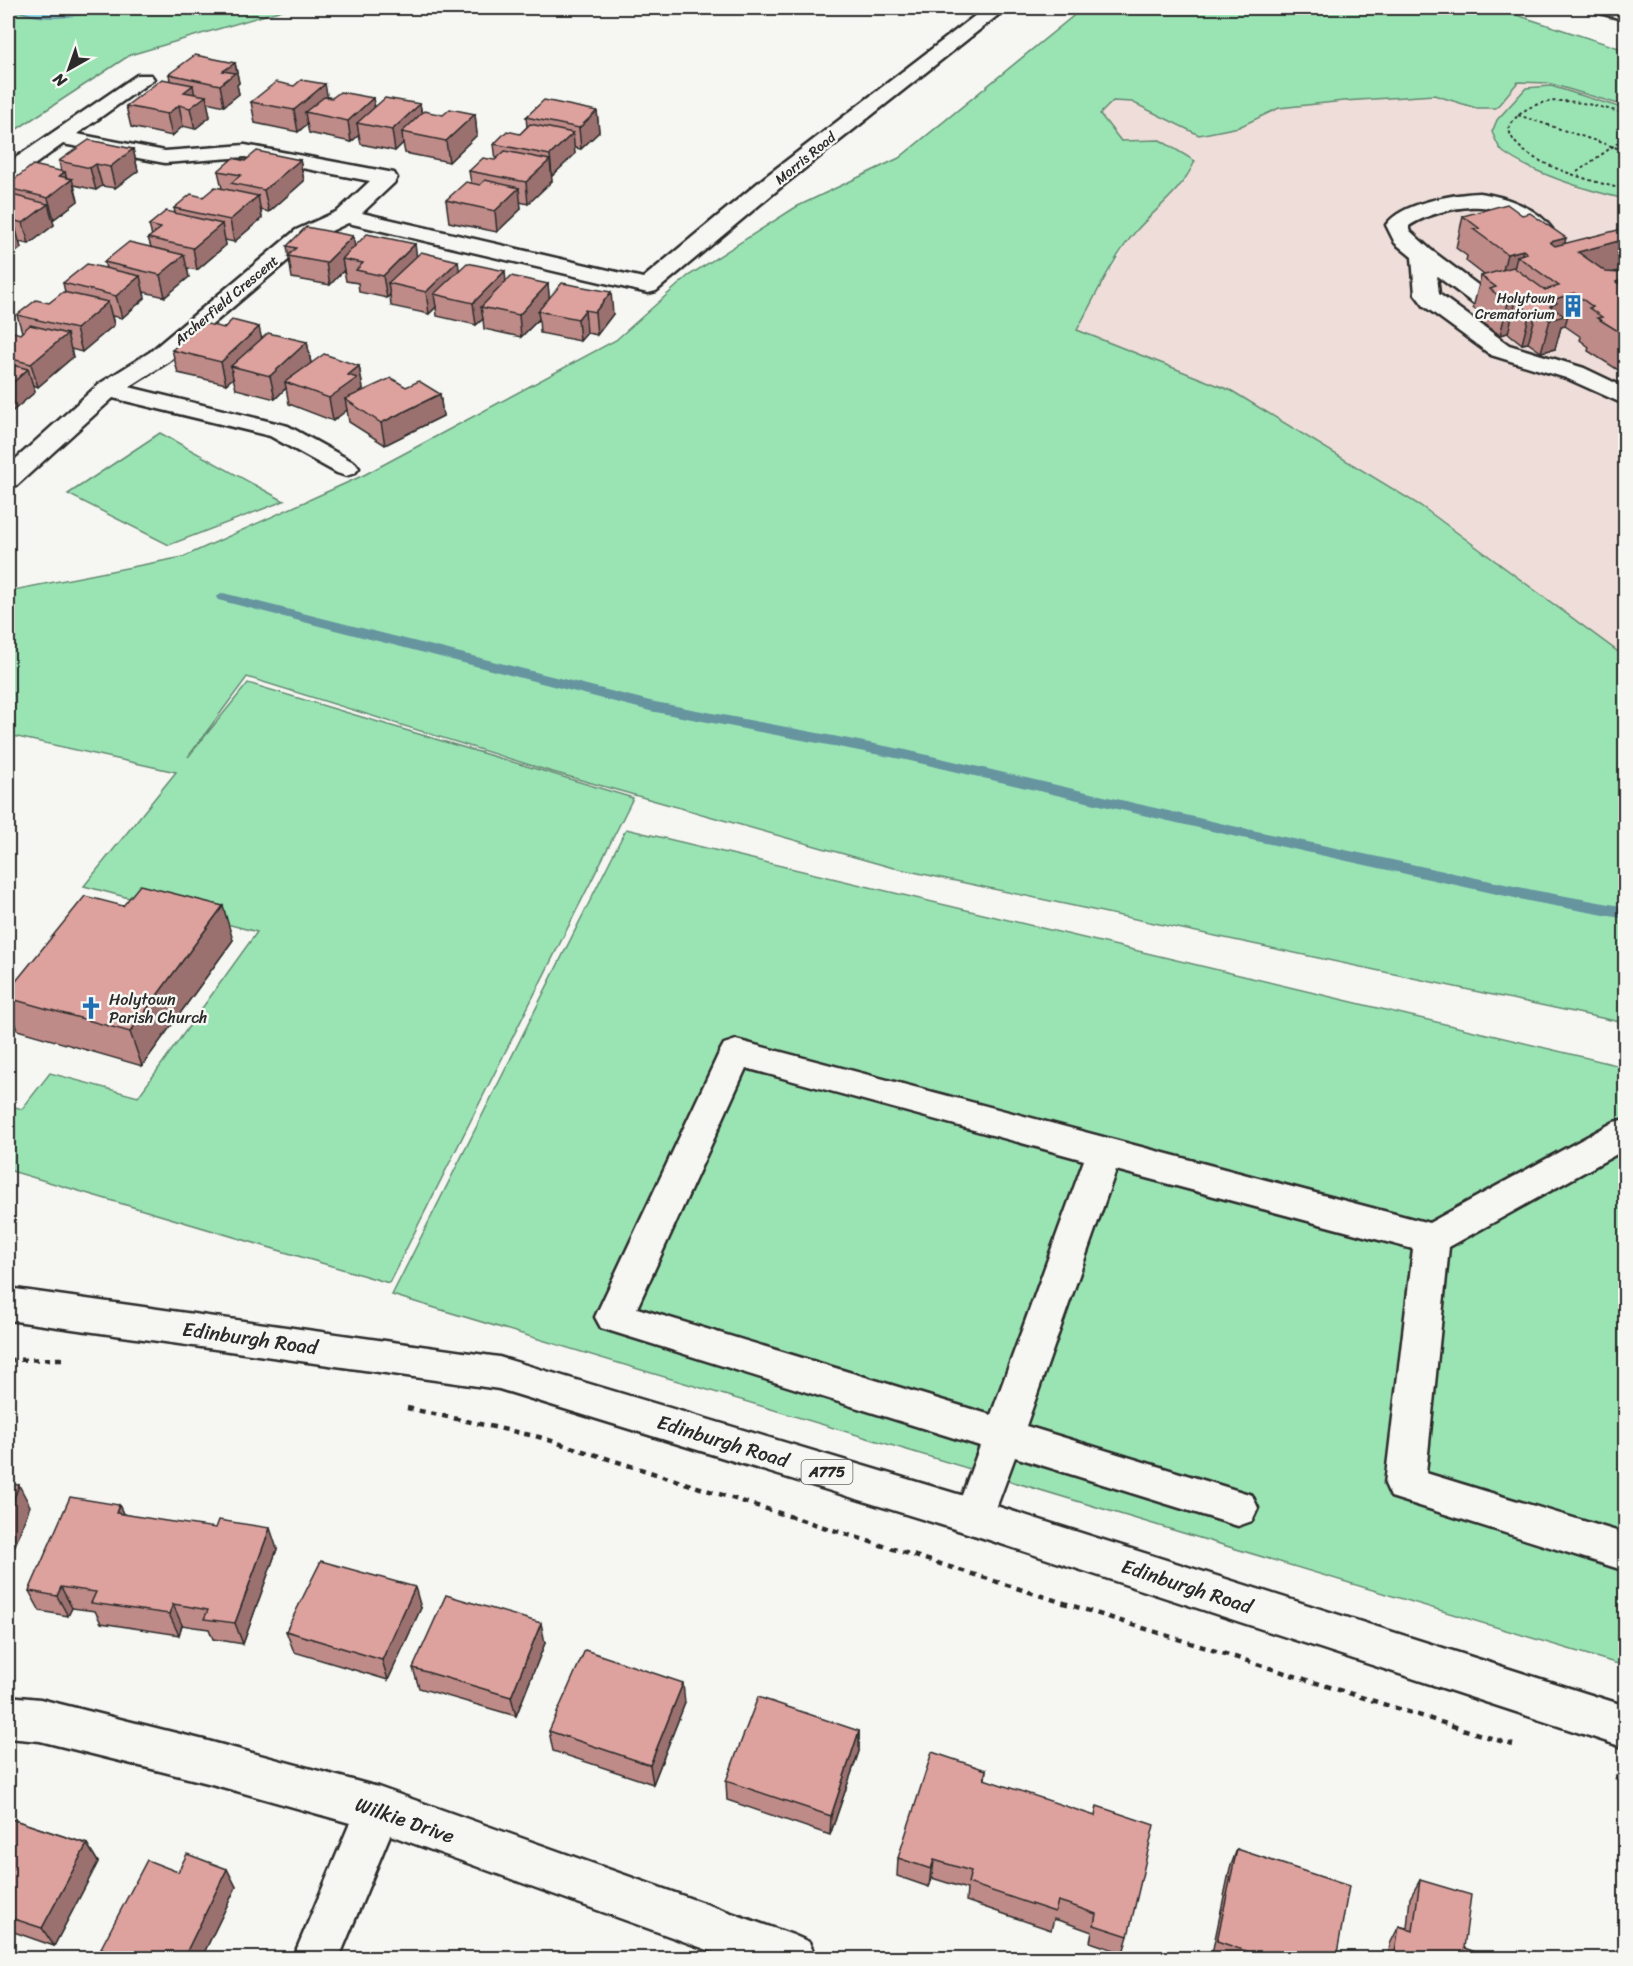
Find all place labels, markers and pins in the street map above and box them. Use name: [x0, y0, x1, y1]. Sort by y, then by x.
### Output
place label: Holytown Crematorium: [1475, 286, 1555, 327]
building icon: Holytown Crematorium: [1560, 293, 1586, 319]
place label: Holytown Parish Church: [109, 985, 208, 1032]
church icon: Holytown Parish Church: [78, 995, 104, 1021]

